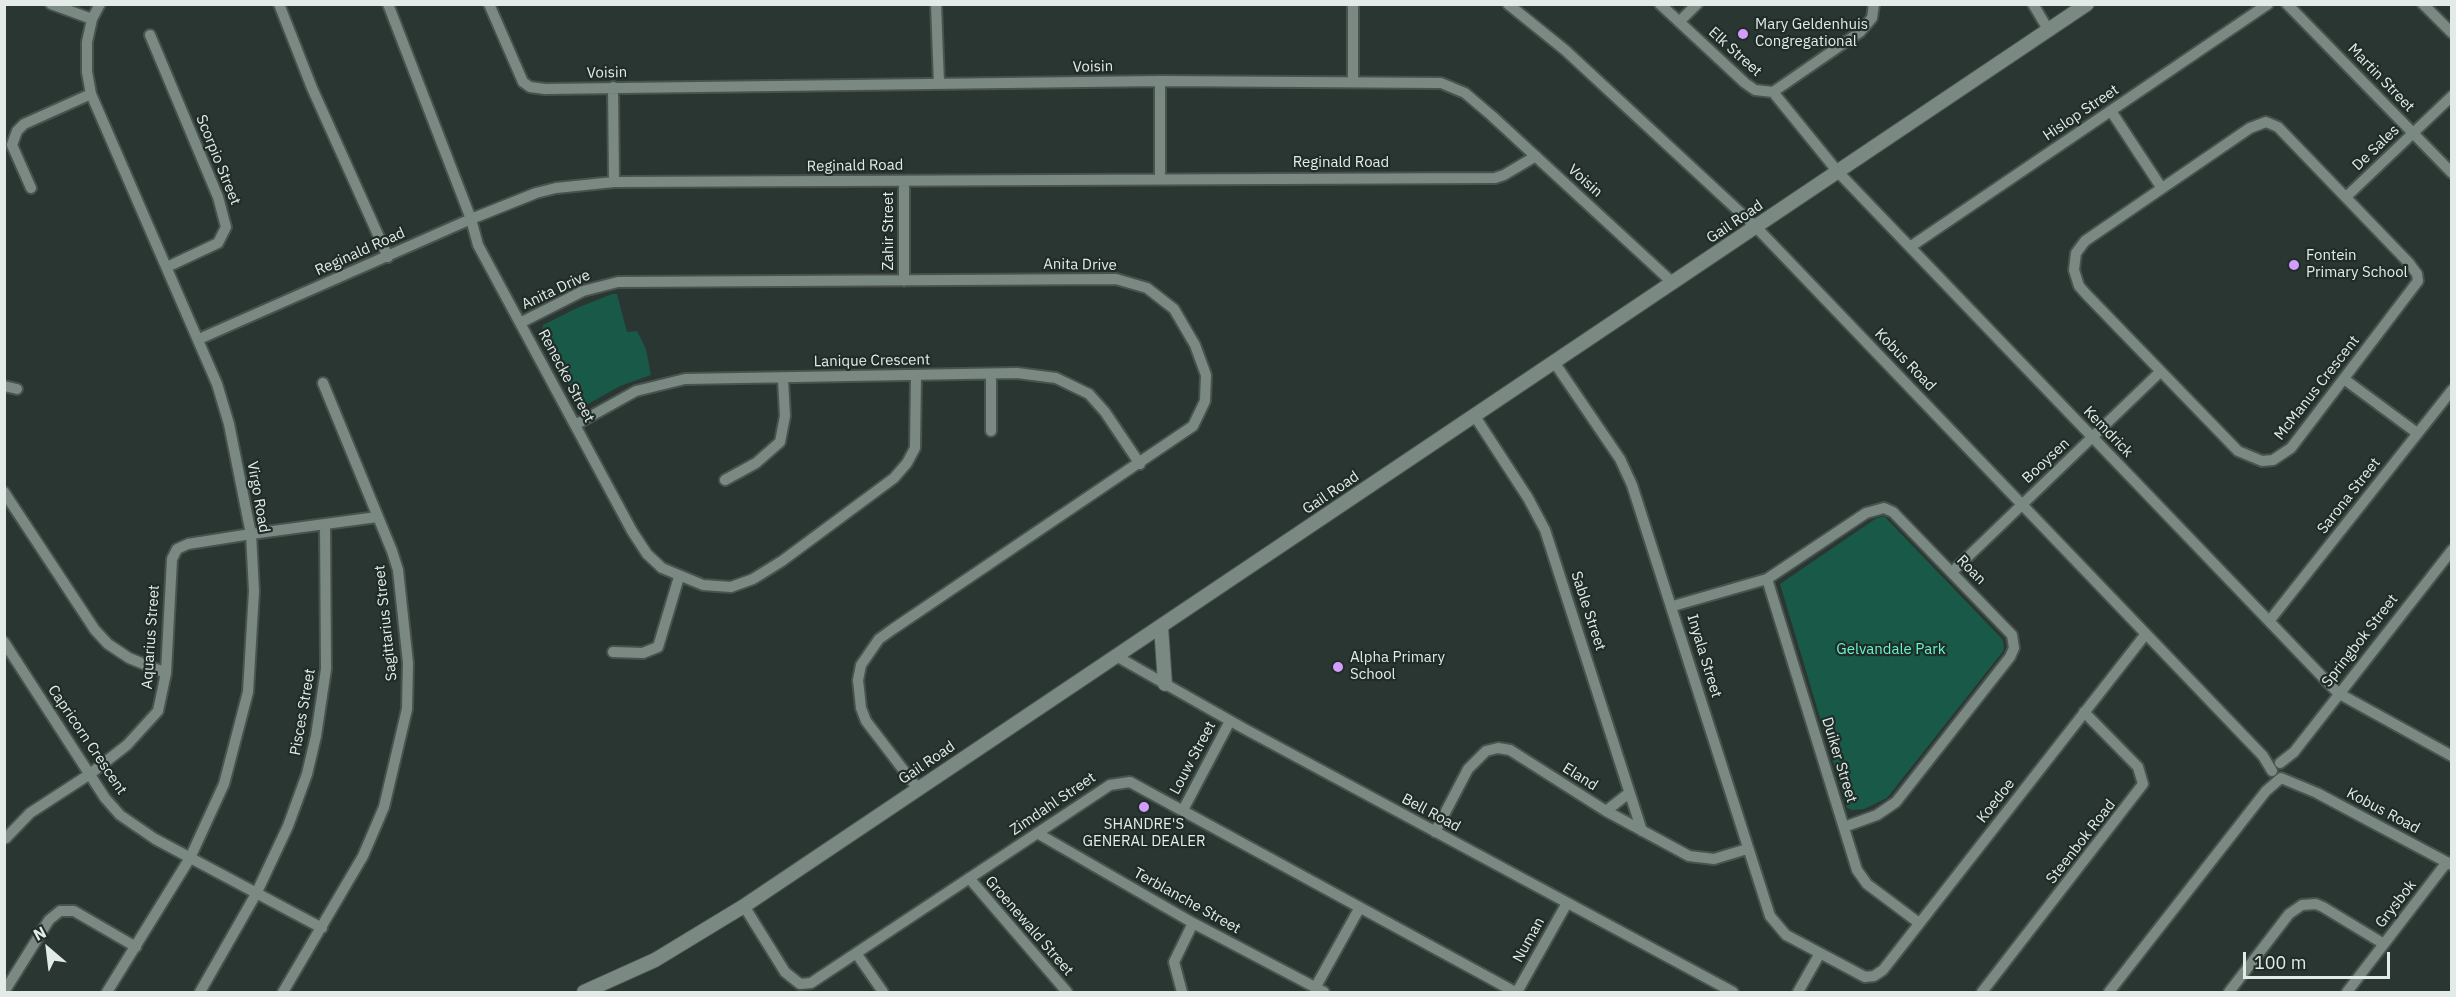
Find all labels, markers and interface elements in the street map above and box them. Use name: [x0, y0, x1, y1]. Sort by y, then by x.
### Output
place label: Mary Geldenhuis Congregational: [1755, 16, 1868, 51]
street label: Elk Street: [1705, 23, 1765, 81]
marker: Mary Geldenhuis Congregational: [1736, 27, 1750, 41]
street label: Martin Street: [2344, 40, 2418, 116]
street label: Voisin: [1073, 58, 1113, 76]
street label: Voisin: [587, 64, 627, 82]
street label: Hislop Street: [2040, 81, 2122, 145]
street label: Scorpio Street: [192, 112, 244, 208]
street label: De Sales: [2349, 121, 2403, 175]
street label: Reginald Road: [1293, 154, 1389, 172]
street label: Reginald Road: [807, 156, 903, 176]
street label: Voisin: [1564, 161, 1606, 201]
street label: Zahir Street: [880, 191, 898, 271]
street label: Gail Road: [1703, 197, 1767, 247]
street label: Reginald Road: [312, 224, 408, 280]
place label: Fontein Primary School: [2306, 247, 2408, 282]
street label: Anita Drive: [1043, 255, 1117, 275]
marker: Fontein Primary School: [2287, 258, 2301, 272]
street label: Anita Drive: [519, 266, 593, 314]
street label: Kobus Road: [1871, 325, 1939, 395]
street label: Renecke Street: [534, 327, 598, 425]
street label: McManus Crescent: [2271, 332, 2363, 444]
street label: Lanique Crescent: [814, 351, 930, 371]
street label: Kemdrick: [2079, 403, 2137, 461]
street label: Booysen: [2019, 435, 2073, 487]
street label: Sarona Street: [2314, 454, 2384, 538]
street label: Virgo Road: [243, 460, 273, 534]
street label: Gail Road: [1299, 468, 1363, 518]
street label: Roan: [1953, 551, 1989, 589]
street label: Sagittarius Street: [371, 564, 401, 682]
street label: Sable Street: [1567, 569, 1609, 653]
street label: Aquarius Street: [138, 584, 164, 690]
street label: Springbok Street: [2318, 591, 2402, 691]
street label: Inyala Street: [1683, 612, 1725, 700]
park label: Gelvandale Park: [1836, 641, 1946, 659]
place label: Alpha Primary School: [1350, 649, 1445, 684]
marker: Alpha Primary School: [1331, 660, 1345, 674]
street label: Pisces Street: [287, 667, 319, 757]
street label: Capricorn Crescent: [44, 682, 130, 798]
street label: Duiker Street: [1817, 715, 1861, 805]
street label: Louw Street: [1166, 718, 1220, 798]
street label: Gail Road: [895, 738, 959, 788]
street label: Eland: [1559, 759, 1601, 795]
street label: Zimdahl Street: [1007, 769, 1099, 839]
street label: Koedoe: [1973, 775, 2019, 827]
street label: Kobus Road: [2343, 784, 2423, 838]
street label: Bell Road: [1398, 790, 1464, 836]
street label: Steenbok Road: [2043, 796, 2119, 888]
marker: SHANDRE'S GENERAL DEALER: [1137, 800, 1151, 814]
place label: SHANDRE'S GENERAL DEALER: [1082, 816, 1206, 851]
street label: Terblanche Street: [1130, 864, 1244, 938]
street label: Groenewald Street: [981, 873, 1077, 979]
street label: Grysbok: [2372, 876, 2420, 932]
street label: Numan: [1509, 914, 1549, 966]
north arrow: [18, 919, 78, 979]
text: N: [30, 922, 49, 945]
scale bar: [2246, 940, 2393, 978]
text: 100 m: [2254, 951, 2306, 974]

